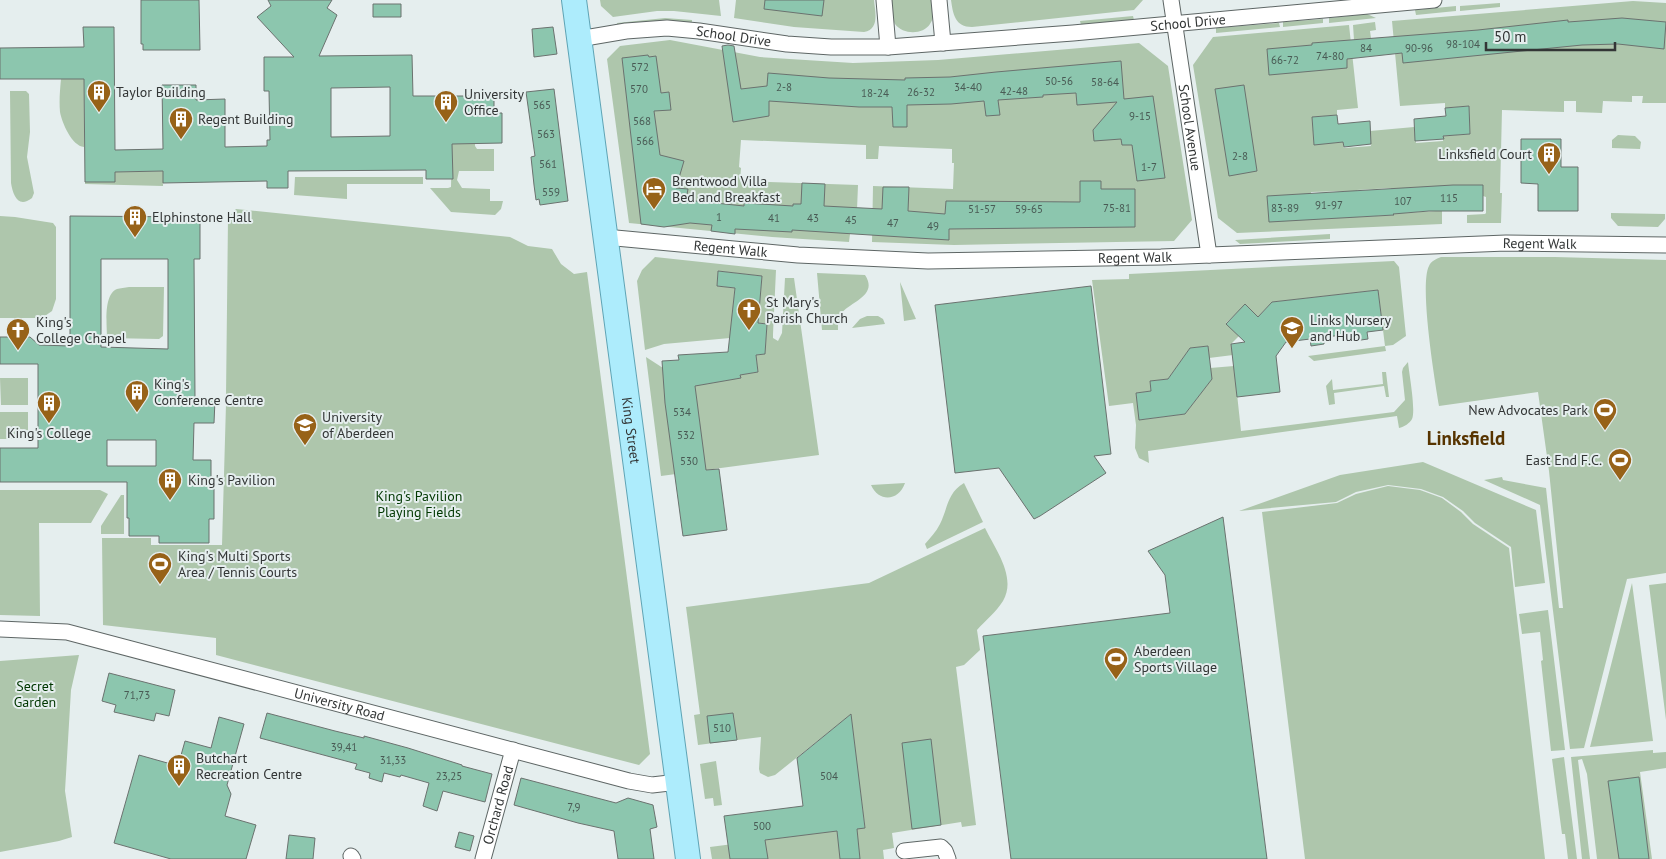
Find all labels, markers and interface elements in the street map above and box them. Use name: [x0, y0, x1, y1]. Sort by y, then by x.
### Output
street label: School Drive: [1149, 10, 1227, 35]
scale bar: [1486, 20, 1615, 52]
street label: School Drive: [695, 22, 772, 51]
text: 50 m: [1494, 27, 1527, 46]
house number: 98-104: [1446, 37, 1480, 51]
house number: 84: [1360, 41, 1372, 55]
house number: 90-96: [1405, 41, 1433, 55]
house number: 74-80: [1316, 49, 1344, 63]
house number: 66-72: [1271, 53, 1299, 67]
house number: 572: [631, 60, 649, 74]
house number: 50-56: [1045, 74, 1073, 88]
house number: 58-64: [1091, 75, 1119, 89]
building icon: Taylor Building: [86, 79, 112, 113]
house number: 2-8: [776, 80, 792, 94]
house number: 34-40: [954, 80, 982, 94]
house number: 570: [630, 82, 648, 96]
place label: Taylor Building: [116, 83, 206, 101]
street label: School Avenue: [1175, 83, 1205, 172]
house number: 42-48: [1000, 84, 1028, 98]
place label: University Office: [464, 85, 524, 119]
house number: 26-32: [907, 85, 935, 99]
house number: 18-24: [861, 86, 889, 100]
building icon: University Office: [433, 89, 459, 123]
house number: 565: [533, 98, 551, 112]
building icon: Regent Building: [168, 106, 194, 140]
house number: 9-15: [1129, 109, 1151, 123]
place label: Regent Building: [198, 110, 293, 128]
house number: 568: [633, 114, 651, 128]
house number: 563: [537, 127, 555, 141]
house number: 566: [636, 134, 654, 148]
building icon: Linksfield Court: [1536, 141, 1562, 175]
place label: Linksfield Court: [1438, 145, 1532, 163]
house number: 2-8: [1232, 149, 1248, 163]
house number: 561: [539, 157, 557, 171]
house number: 1-7: [1141, 160, 1157, 174]
place label: Brentwood Villa Bed and Breakfast: [672, 172, 780, 206]
hotel icon: Brentwood Villa Bed and Breakfast: [641, 176, 667, 210]
house number: 559: [542, 185, 560, 199]
house number: 115: [1440, 191, 1458, 205]
house number: 107: [1394, 194, 1412, 208]
house number: 91-97: [1315, 198, 1343, 212]
house number: 75-81: [1103, 201, 1131, 215]
house number: 83-89: [1271, 201, 1299, 215]
house number: 51-57: [968, 202, 996, 216]
house number: 59-65: [1015, 202, 1043, 216]
building icon: Elphinstone Hall: [122, 204, 148, 238]
place label: Elphinstone Hall: [152, 208, 251, 226]
house number: 1: [716, 210, 722, 224]
house number: 41: [768, 211, 780, 225]
house number: 43: [807, 211, 819, 225]
house number: 45: [845, 213, 857, 227]
house number: 47: [887, 216, 899, 230]
house number: 49: [927, 219, 939, 233]
street label: Regent Walk: [1503, 234, 1577, 253]
street label: Regent Walk: [693, 236, 768, 261]
street label: Regent Walk: [1098, 248, 1173, 267]
place label: St Mary's Parish Church: [766, 293, 848, 327]
church icon: St Mary's Parish Church: [736, 297, 762, 331]
place label: Links Nursery and Hub: [1310, 311, 1391, 345]
place label: King's College Chapel: [36, 313, 126, 347]
school or university icon: Links Nursery and Hub: [1279, 315, 1305, 349]
church icon: King's College Chapel: [5, 317, 31, 351]
place label: King's Conference Centre: [154, 375, 263, 409]
building icon: King's Conference Centre: [124, 379, 150, 413]
building icon: King's College: [36, 390, 62, 424]
street label: King Street: [618, 396, 644, 465]
sports icon: New Advocates Park: [1592, 397, 1618, 431]
place label: New Advocates Park: [1468, 401, 1588, 419]
house number: 534: [673, 405, 691, 419]
place label: University of Aberdeen: [322, 408, 394, 442]
school or university icon: University of Aberdeen: [292, 412, 318, 446]
place label: King's College: [7, 424, 91, 442]
district label: Linksfield: [1427, 426, 1505, 450]
house number: 532: [677, 428, 695, 442]
sports icon: East End F.C.: [1607, 447, 1633, 481]
place label: East End F.C.: [1526, 451, 1602, 469]
house number: 530: [680, 454, 698, 468]
building icon: King's Pavilion: [157, 467, 183, 501]
place label: King's Pavilion: [188, 471, 275, 489]
park label: King's Pavilion Playing Fields: [375, 487, 463, 521]
place label: King's Multi Sports Area / Tennis Courts: [178, 547, 297, 581]
sports icon: King's Multi Sports Area / Tennis Courts: [147, 551, 173, 585]
place label: Aberdeen Sports Village: [1134, 642, 1217, 676]
sports icon: Aberdeen Sports Village: [1103, 646, 1129, 680]
park label: Secret Garden: [14, 677, 56, 711]
street label: University Road: [292, 684, 387, 725]
house number: 71,73: [124, 688, 150, 702]
house number: 510: [713, 721, 731, 735]
house number: 39,41: [331, 740, 357, 754]
place label: Butchart Recreation Centre: [196, 749, 302, 783]
building icon: Butchart Recreation Centre: [166, 753, 192, 787]
house number: 31,33: [380, 753, 406, 767]
street label: Orchard Road: [478, 764, 517, 846]
house number: 23,25: [436, 769, 462, 783]
house number: 504: [820, 769, 838, 783]
house number: 7,9: [567, 800, 581, 814]
house number: 500: [753, 819, 771, 833]

